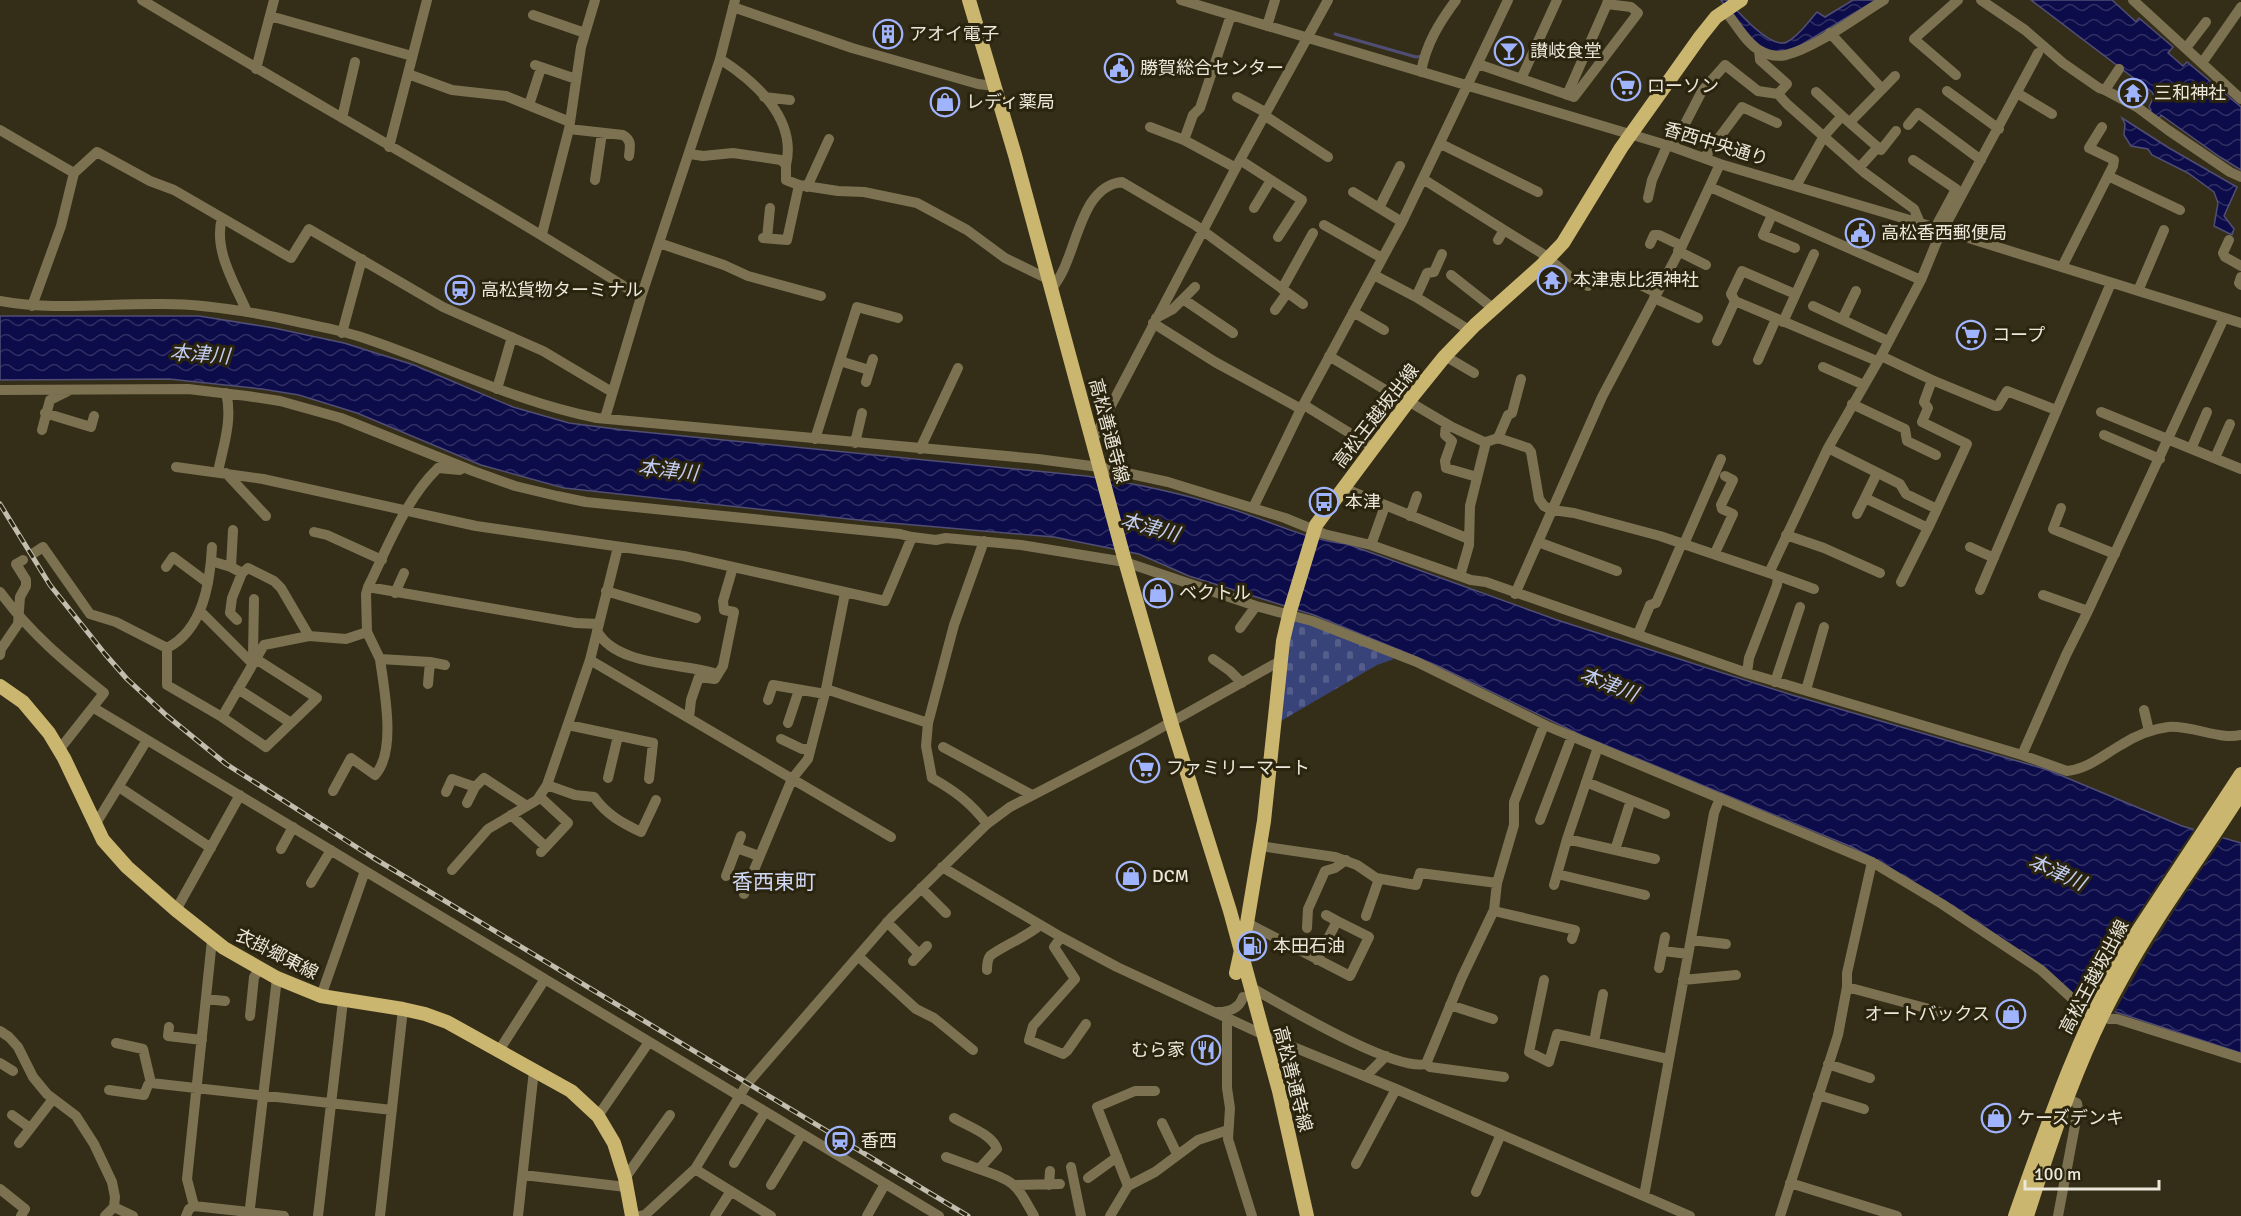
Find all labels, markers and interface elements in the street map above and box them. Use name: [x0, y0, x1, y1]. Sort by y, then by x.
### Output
building icon: アオイ電子: [872, 18, 904, 50]
place label: アオイ電子: [909, 23, 999, 45]
bar icon: 讃岐食堂: [1493, 35, 1525, 67]
place label: 讃岐食堂: [1530, 40, 1602, 62]
public building icon: 勝賀総合センター: [1103, 52, 1135, 84]
place label: 勝賀総合センター: [1140, 57, 1284, 79]
supermarket icon: ローソン: [1610, 70, 1642, 102]
place label: ローソン: [1647, 75, 1719, 97]
temple icon: 三和神社: [2117, 77, 2149, 109]
place label: 三和神社: [2154, 82, 2226, 104]
shop icon: レディ薬局: [929, 86, 961, 118]
place label: レディ薬局: [966, 91, 1055, 113]
street label: 香西中央通り: [1661, 118, 1771, 170]
public building icon: 高松香西郵便局: [1844, 217, 1876, 249]
place label: 高松香西郵便局: [1881, 222, 2007, 244]
temple icon: 本津恵比須神社: [1536, 264, 1568, 296]
place label: 本津恵比須神社: [1573, 269, 1699, 291]
station icon: 高松貨物ターミナル: [444, 274, 476, 306]
place label: 高松貨物ターミナル: [481, 279, 643, 301]
supermarket icon: コープ: [1955, 319, 1987, 351]
place label: コープ: [1992, 324, 2045, 346]
water label: 本津川: [169, 340, 233, 369]
street label: 高松王越坂出線: [1329, 360, 1423, 472]
street label: 高松善通寺線: [1084, 376, 1134, 486]
water label: 本津川: [637, 455, 701, 486]
bus stop icon: 本津: [1308, 486, 1340, 518]
place label: 本津: [1345, 491, 1381, 513]
water label: 本津川: [1118, 508, 1184, 548]
shop icon: ベクトル: [1142, 577, 1174, 609]
place label: ベクトル: [1179, 582, 1251, 604]
water label: 本津川: [1576, 662, 1643, 708]
supermarket icon: ファミリーマート: [1129, 752, 1161, 784]
place label: ファミリーマート: [1166, 757, 1310, 779]
water label: 本津川: [2024, 849, 2091, 897]
shop icon: DCM: [1115, 860, 1147, 892]
place label: DCM: [1152, 865, 1189, 887]
district label: 香西東町: [732, 869, 816, 895]
street label: 高松王越坂出線: [2055, 916, 2133, 1038]
street label: 衣掛郷東線: [232, 924, 322, 984]
fuel station icon: 本田石油: [1236, 930, 1268, 962]
place label: 本田石油: [1273, 935, 1345, 957]
shop icon: オートバックス: [1995, 998, 2027, 1030]
place label: オートバックス: [1865, 1003, 1990, 1025]
street label: 高松善通寺線: [1269, 1024, 1317, 1134]
restaurant icon: むら家: [1190, 1034, 1222, 1066]
place label: むら家: [1131, 1039, 1185, 1061]
shop icon: ケーズデンキ: [1980, 1102, 2012, 1134]
place label: ケーズデンキ: [2017, 1107, 2124, 1129]
station icon: 香西: [824, 1125, 856, 1157]
place label: 香西: [861, 1130, 897, 1152]
scale bar: [2025, 1153, 2158, 1191]
text: 100 m: [2034, 1163, 2081, 1185]

